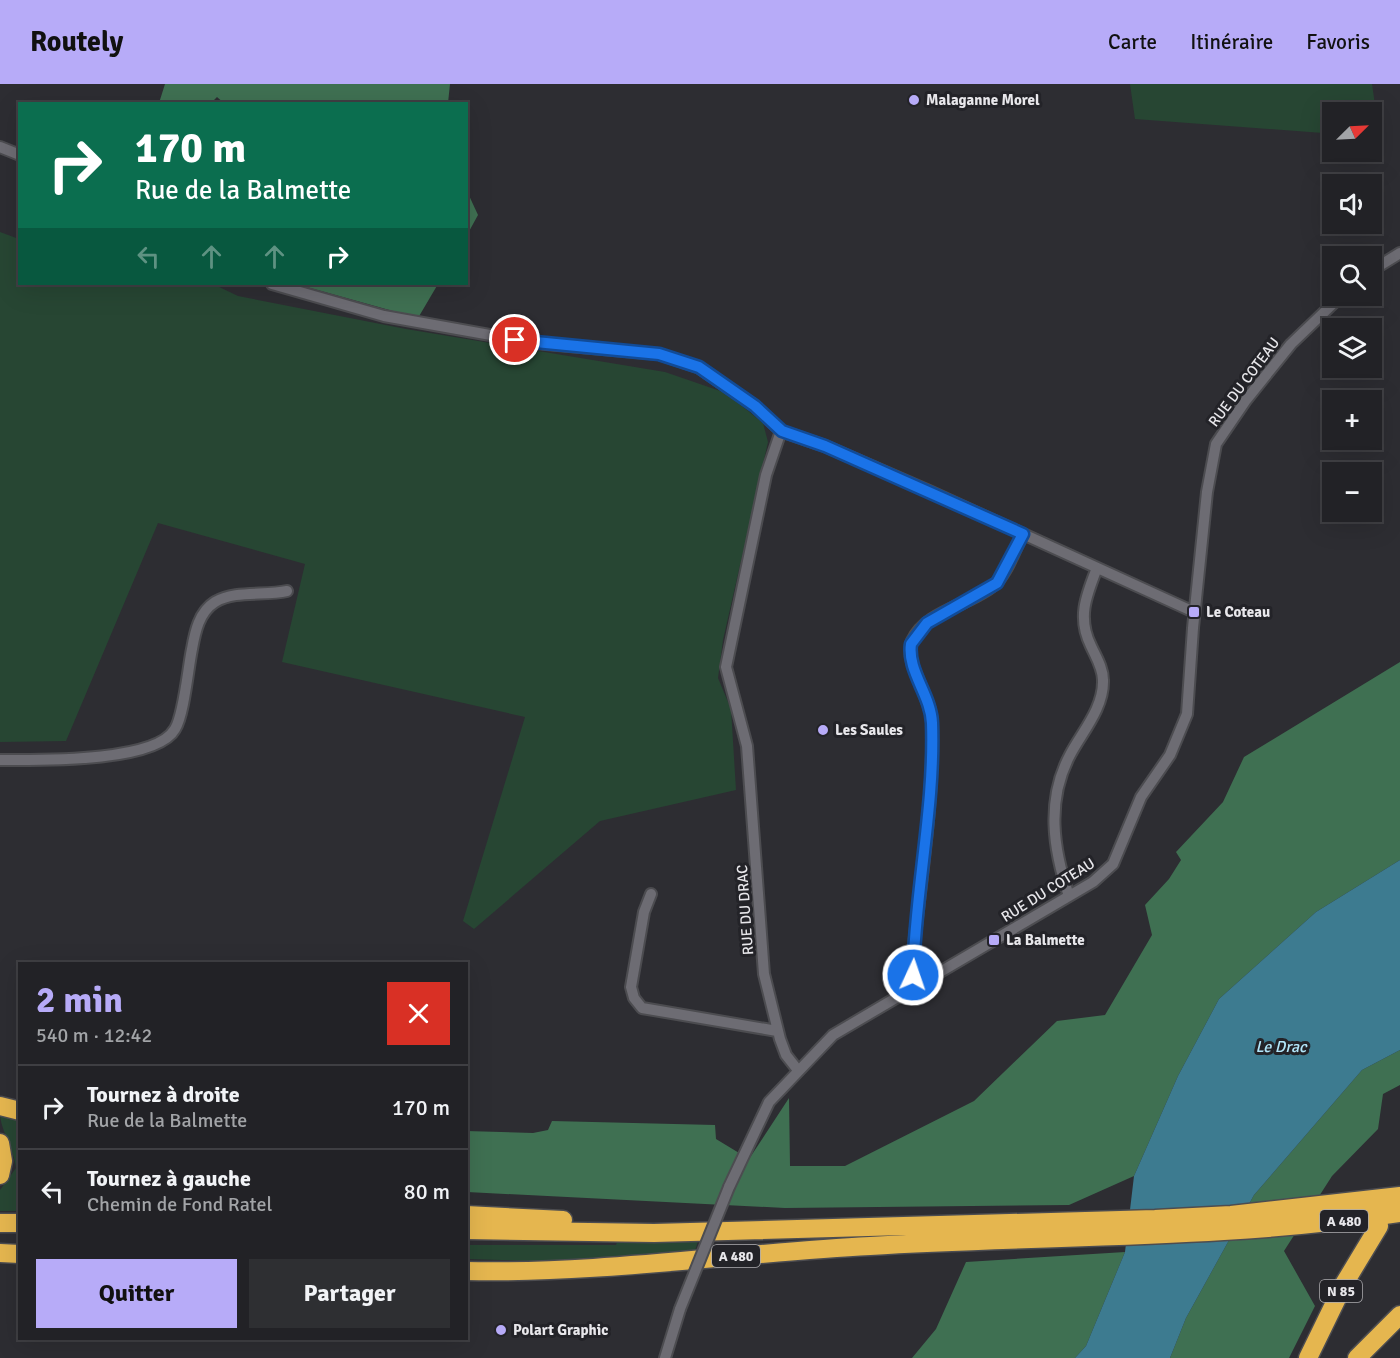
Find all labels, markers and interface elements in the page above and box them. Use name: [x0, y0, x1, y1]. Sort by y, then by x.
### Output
text: Routely: [30, 25, 123, 59]
text: Carte: [1108, 29, 1157, 55]
text: Itinéraire: [1190, 29, 1273, 55]
text: Favoris: [1306, 29, 1370, 55]
place label: Malaganne Morel: [926, 91, 1040, 109]
marker: Malaganne Morel: [907, 93, 921, 107]
north arrow: [1322, 102, 1382, 162]
map controls: [1322, 102, 1382, 522]
text: 170 m: [135, 123, 246, 174]
icon: right: [36, 126, 114, 204]
text: Rue de la Balmette: [135, 174, 351, 207]
button: sound: [1322, 174, 1382, 234]
icon: left: [132, 240, 165, 273]
icon: ahead: [195, 240, 228, 273]
icon: ahead: [258, 240, 291, 273]
icon: right: [321, 240, 354, 273]
button: search: [1322, 246, 1382, 306]
pin: [489, 314, 540, 365]
button: layers: [1322, 318, 1382, 378]
icon: arrive: [498, 323, 531, 356]
street label: RUE DU COTEAU: [1205, 334, 1283, 430]
button: +: [1322, 390, 1382, 450]
button: −: [1322, 462, 1382, 522]
place label: Le Coteau: [1206, 603, 1270, 621]
marker: Le Coteau: [1187, 605, 1201, 619]
place label: Les Saules: [835, 721, 903, 739]
marker: Les Saules: [816, 723, 830, 737]
street label: RUE DU COTEAU: [998, 854, 1098, 926]
street label: RUE DU DRAC: [733, 864, 757, 956]
place label: La Balmette: [1006, 931, 1085, 949]
marker: La Balmette: [987, 933, 1001, 947]
position arrow: [881, 943, 945, 1007]
text: 2 min: [36, 978, 123, 1023]
button: close: [387, 982, 450, 1045]
text: 540 m · 12:42: [36, 1023, 152, 1048]
water label: Le Drac: [1255, 1037, 1308, 1057]
text: Tournez à droite: [87, 1081, 240, 1108]
icon: right: [36, 1091, 69, 1124]
text: 170 m: [392, 1094, 450, 1121]
text: Rue de la Balmette: [87, 1108, 247, 1133]
text: Tournez à gauche: [87, 1165, 251, 1192]
icon: left: [36, 1175, 69, 1208]
text: 80 m: [404, 1178, 450, 1205]
text: Chemin de Fond Ratel: [87, 1192, 272, 1217]
road number: A 480: [1320, 1210, 1368, 1232]
road number: A 480: [712, 1245, 760, 1267]
button: Quitter: [36, 1259, 237, 1328]
button: Partager: [249, 1259, 450, 1328]
road number: N 85: [1320, 1280, 1362, 1302]
place label: Polart Graphic: [513, 1321, 608, 1339]
marker: Polart Graphic: [494, 1323, 508, 1337]

